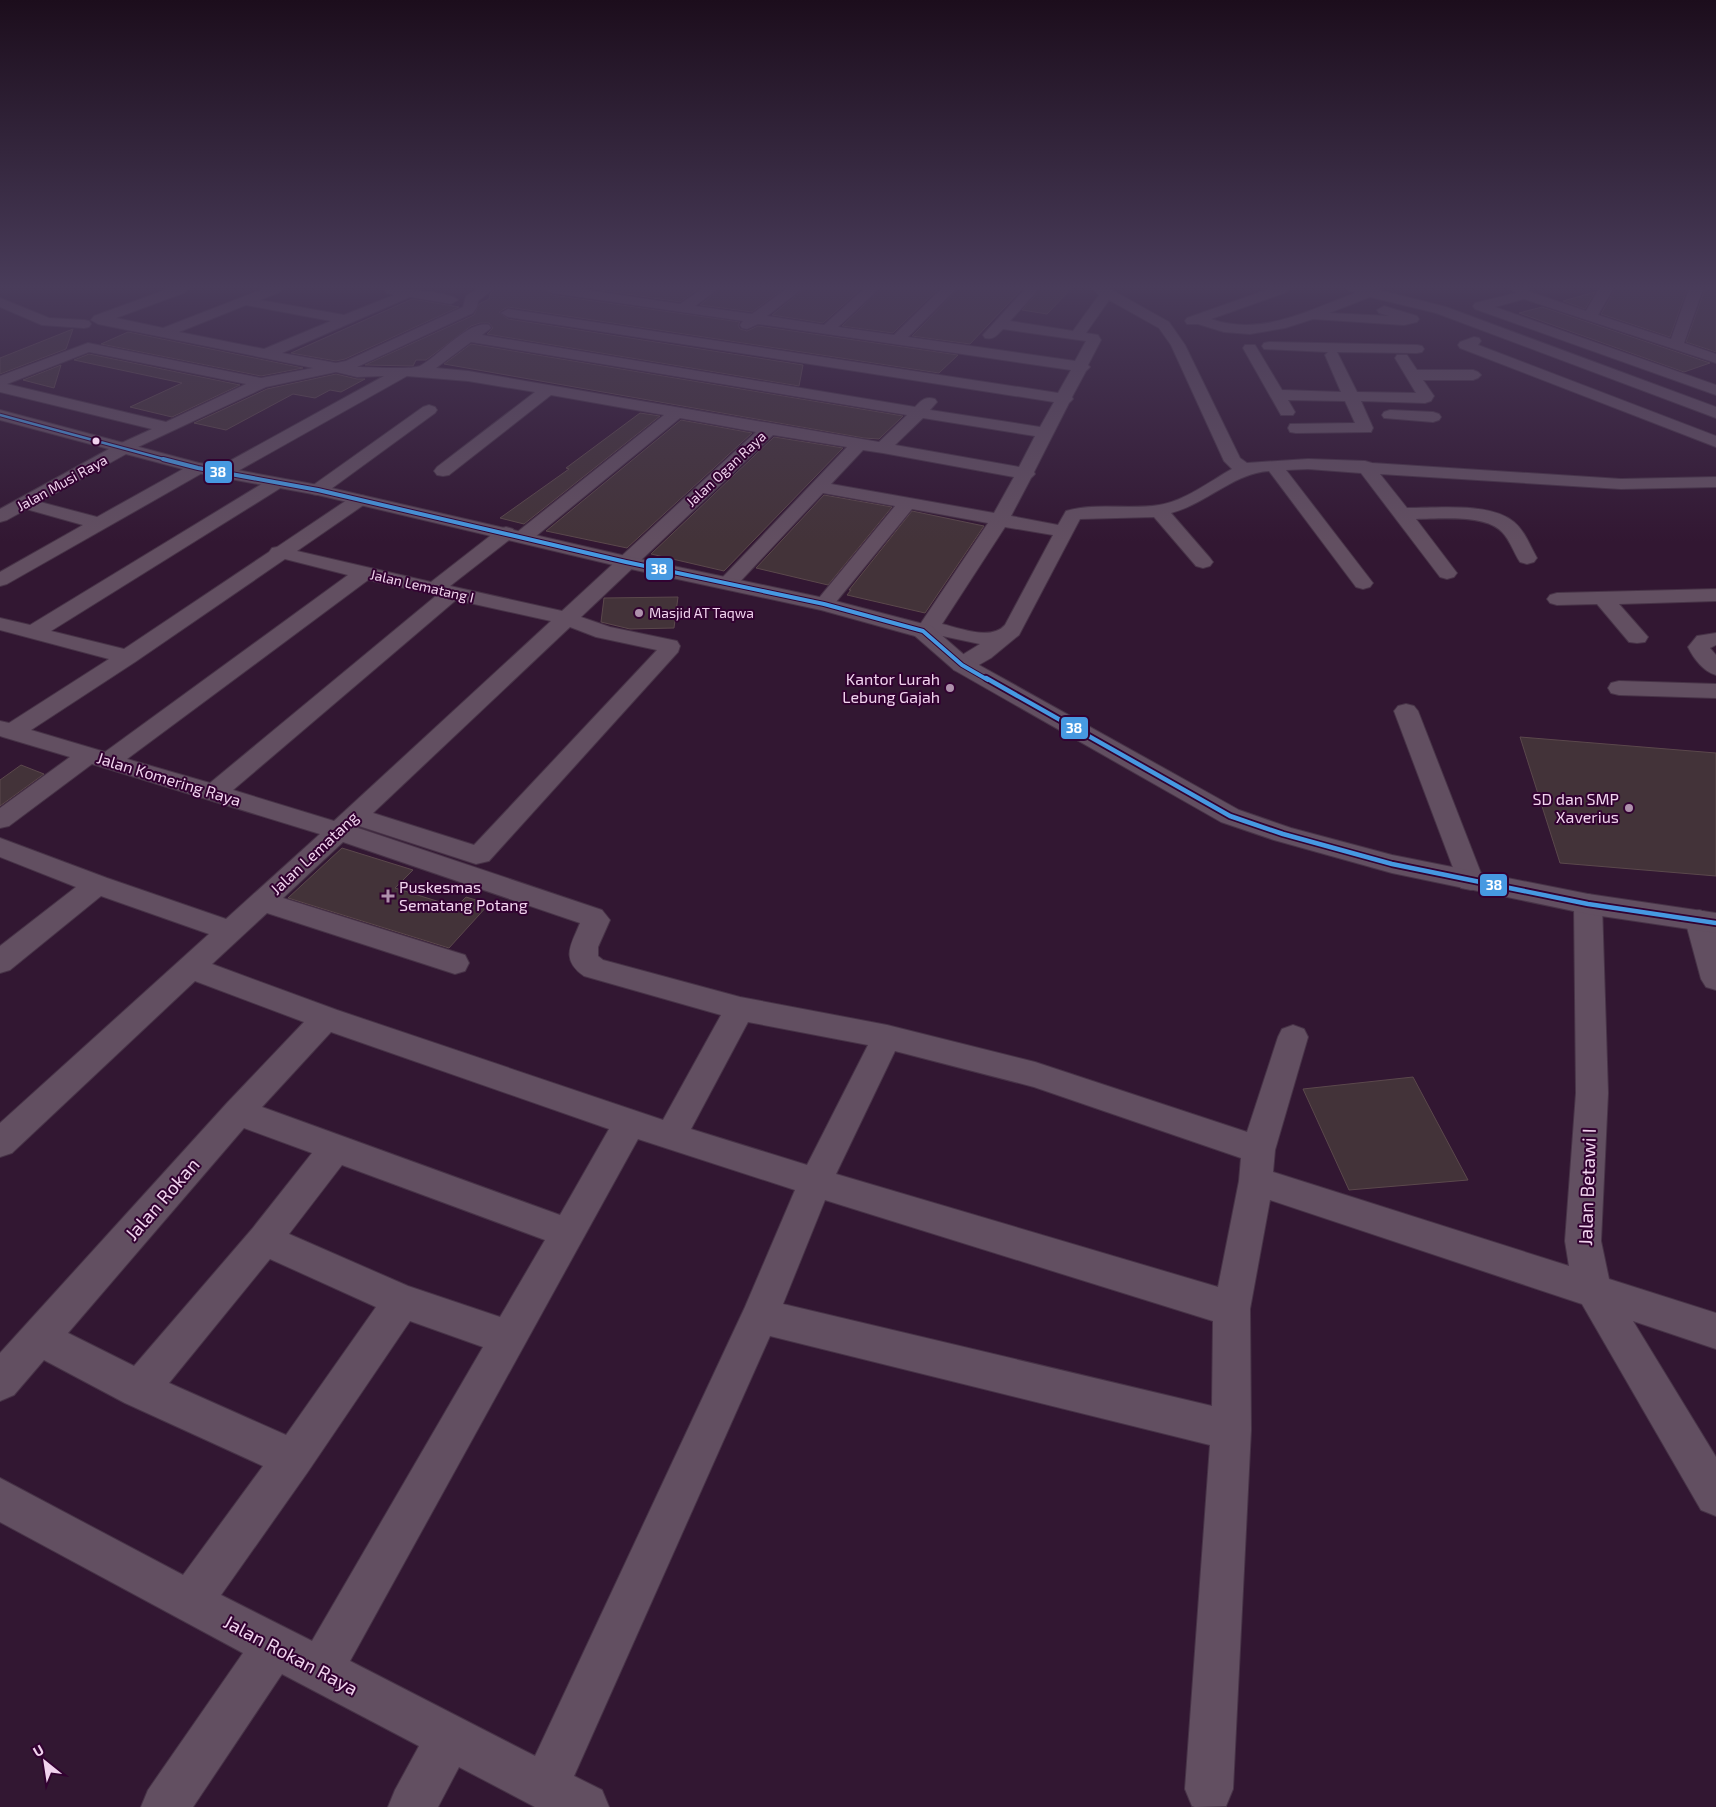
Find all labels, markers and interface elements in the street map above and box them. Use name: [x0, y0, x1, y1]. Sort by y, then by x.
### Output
street label: Jalan Ogan Raya: [682, 427, 769, 510]
unlabelled marker: [91, 436, 101, 446]
street label: Jalan Musi Raya: [14, 451, 110, 514]
line badge: 38: [204, 460, 233, 484]
text: 38: [210, 463, 226, 480]
line badge: 38: [645, 557, 674, 581]
text: 38: [651, 560, 667, 577]
street label: Jalan Lematang I: [369, 565, 476, 606]
place label: Masjid AT Taqwa: [649, 604, 754, 621]
marker: Masjid AT Taqwa: [633, 607, 645, 619]
place label: Kantor Lurah Lebung Gajah: [842, 669, 940, 707]
marker: Kantor Lurah Lebung Gajah: [944, 682, 956, 694]
line badge: 38: [1060, 716, 1089, 740]
text: 38: [1066, 719, 1082, 736]
street label: Jalan Komering Raya: [95, 748, 243, 809]
place label: SD dan SMP Xaverius: [1533, 789, 1619, 826]
marker: SD dan SMP Xaverius: [1623, 802, 1635, 814]
street label: Jalan Lematang: [266, 807, 362, 898]
line badge: 38: [1479, 873, 1508, 897]
text: 38: [1486, 876, 1502, 893]
place label: Puskesmas Sematang Potang: [399, 877, 528, 914]
marker: Puskesmas Sematang Potang: [381, 889, 395, 903]
street label: Jalan Betawi I: [1573, 1128, 1600, 1246]
street label: Jalan Rokan: [120, 1153, 204, 1245]
street label: Jalan Rokan Raya: [220, 1610, 362, 1700]
north arrow: [20, 1737, 70, 1787]
text: U: [30, 1741, 47, 1760]

